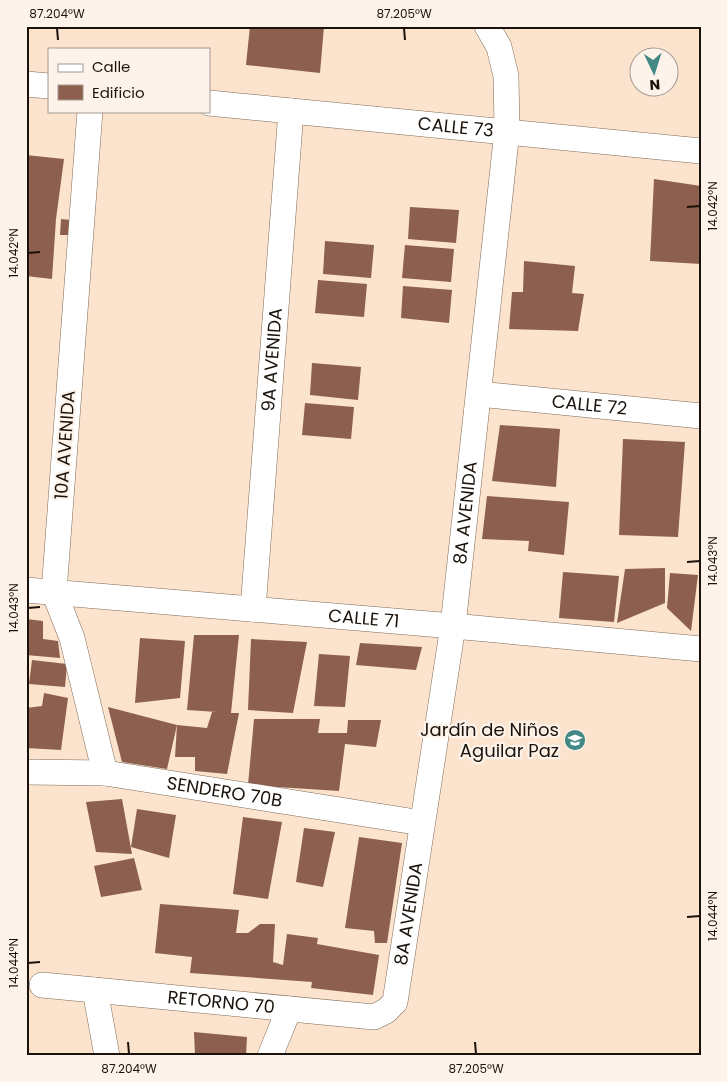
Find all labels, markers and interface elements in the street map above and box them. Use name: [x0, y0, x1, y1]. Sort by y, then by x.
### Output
text: 87.204°W: [29, 5, 85, 22]
text: 87.205°W: [376, 5, 432, 22]
legend: [48, 48, 210, 112]
north arrow: [630, 48, 680, 98]
text: Calle: [92, 56, 130, 77]
text: N: [649, 75, 661, 95]
text: Edificio: [92, 82, 145, 103]
street label: CALLE 73: [417, 110, 495, 143]
text: 14.042°N: [704, 181, 721, 231]
text: 14.042°N: [5, 228, 22, 278]
street label: 9A AVENIDA: [255, 307, 288, 412]
street label: CALLE 72: [551, 388, 628, 421]
street label: 10A AVENIDA: [48, 389, 81, 500]
street label: 8A AVENIDA: [447, 460, 483, 566]
text: 14.043°N: [704, 536, 721, 586]
text: 14.043°N: [5, 583, 22, 633]
street label: CALLE 71: [327, 603, 400, 633]
place label: Jardín de Niños Aguilar Paz: [420, 717, 559, 763]
school or university icon: Jardín de Niños Aguilar Paz: [563, 728, 587, 752]
street label: SENDERO 70B: [165, 770, 284, 813]
street label: 8A AVENIDA: [388, 860, 428, 967]
text: 14.044°N: [704, 891, 721, 941]
text: 14.044°N: [5, 938, 22, 988]
street label: RETORNO 70: [166, 984, 276, 1019]
text: 87.204°W: [101, 1060, 157, 1077]
text: 87.205°W: [448, 1060, 504, 1077]

